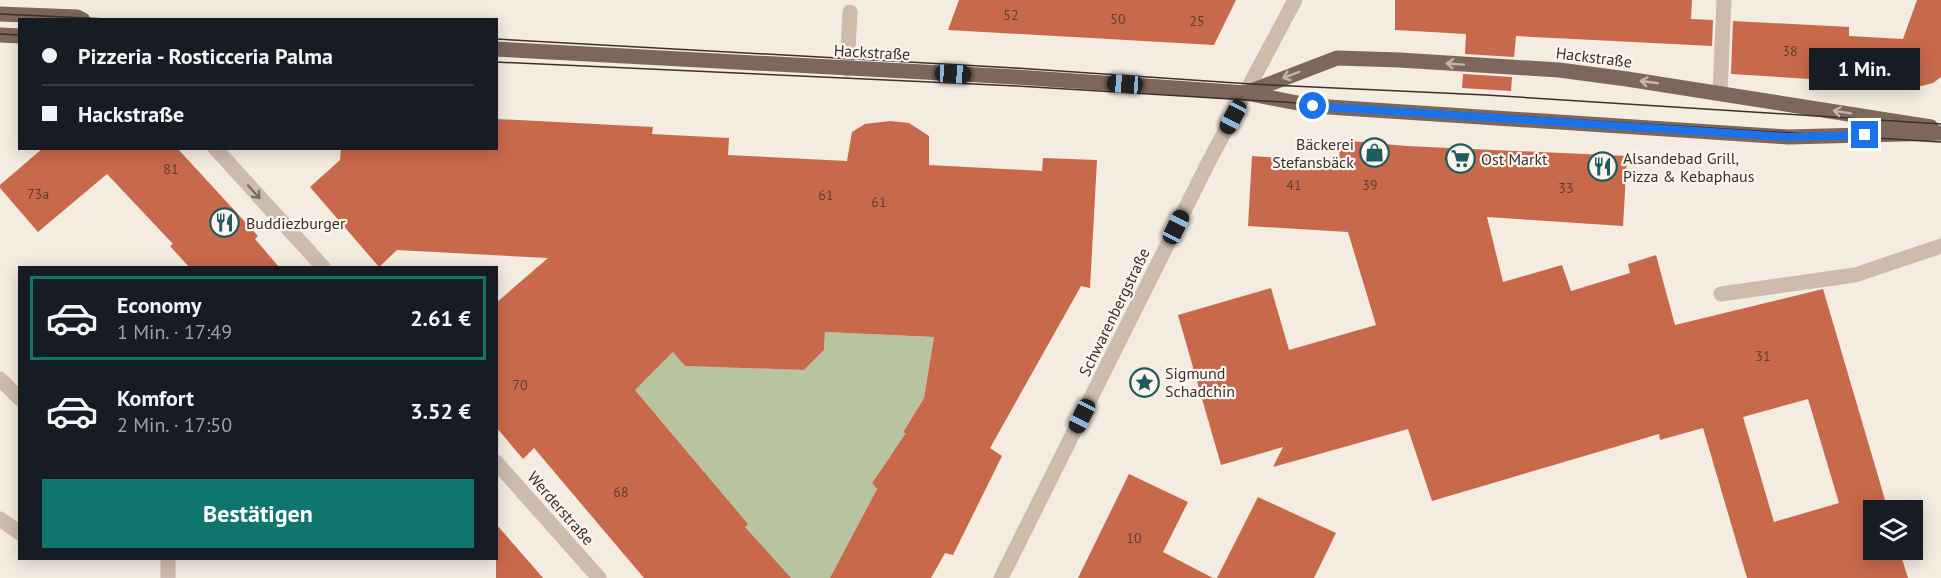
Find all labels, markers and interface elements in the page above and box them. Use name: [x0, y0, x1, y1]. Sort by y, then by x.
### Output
house number: 52: [1003, 6, 1019, 24]
house number: 50: [1110, 10, 1126, 28]
house number: 25: [1189, 12, 1205, 30]
street label: Hackstraße: [833, 40, 911, 64]
text: Pizzeria - Rosticceria Palma: [78, 42, 333, 70]
street label: Hackstraße: [1555, 42, 1633, 72]
house number: 38: [1782, 42, 1798, 60]
callout: 1 Min.: [1810, 48, 1920, 90]
text: 1 Min.: [1838, 56, 1891, 82]
one-way arrow: [1446, 58, 1466, 69]
car: [935, 64, 971, 84]
one-way arrow: [1282, 71, 1301, 82]
car: [1106, 74, 1144, 94]
one-way arrow: [1640, 77, 1660, 88]
route start: [1299, 92, 1326, 119]
car: [1217, 97, 1249, 137]
text: Hackstraße: [78, 100, 184, 128]
one-way arrow: [1832, 107, 1852, 118]
route end: [1851, 121, 1878, 148]
place label: Bäckerei Stefansbäck: [1272, 134, 1354, 172]
shop icon: Bäckerei Stefansbäck: [1359, 137, 1391, 169]
supermarket icon: Ost Markt: [1444, 143, 1476, 175]
place label: Alsandebad Grill, Pizza & Kebaphaus: [1623, 148, 1755, 186]
place label: Ost Markt: [1481, 149, 1548, 169]
restaurant icon: Alsandebad Grill, Pizza & Kebaphaus: [1586, 151, 1618, 183]
house number: 81: [163, 160, 179, 178]
house number: 41: [1286, 176, 1302, 194]
house number: 39: [1362, 176, 1378, 194]
house number: 33: [1558, 179, 1574, 197]
one-way arrow: [247, 184, 261, 199]
house number: 73a: [27, 185, 49, 203]
house number: 61: [818, 186, 834, 204]
house number: 61: [871, 193, 887, 211]
restaurant icon: Buddiezburger: [209, 207, 241, 239]
car: [1160, 207, 1192, 247]
place label: Buddiezburger: [246, 213, 346, 233]
street label: Schwarenbergstraße: [1074, 245, 1154, 379]
icon: car: [45, 291, 99, 345]
text: Economy: [117, 291, 201, 319]
text: 2.61 €: [410, 304, 471, 332]
text: 1 Min. · 17:49: [117, 319, 232, 345]
house number: 31: [1755, 347, 1771, 365]
place label: Sigmund Schadchin: [1165, 363, 1235, 401]
place icon: Sigmund Schadchin: [1128, 366, 1160, 398]
house number: 70: [512, 376, 528, 394]
icon: car: [45, 384, 99, 438]
text: Komfort: [117, 384, 194, 412]
car: [1066, 396, 1098, 436]
text: 3.52 €: [410, 397, 471, 425]
text: 2 Min. · 17:50: [117, 412, 232, 438]
street label: Werderstraße: [523, 467, 599, 549]
button: Bestätigen: [42, 479, 474, 548]
house number: 68: [613, 483, 629, 501]
map controls: [1863, 500, 1923, 560]
button: layers: [1863, 500, 1923, 560]
house number: 10: [1126, 529, 1142, 547]

